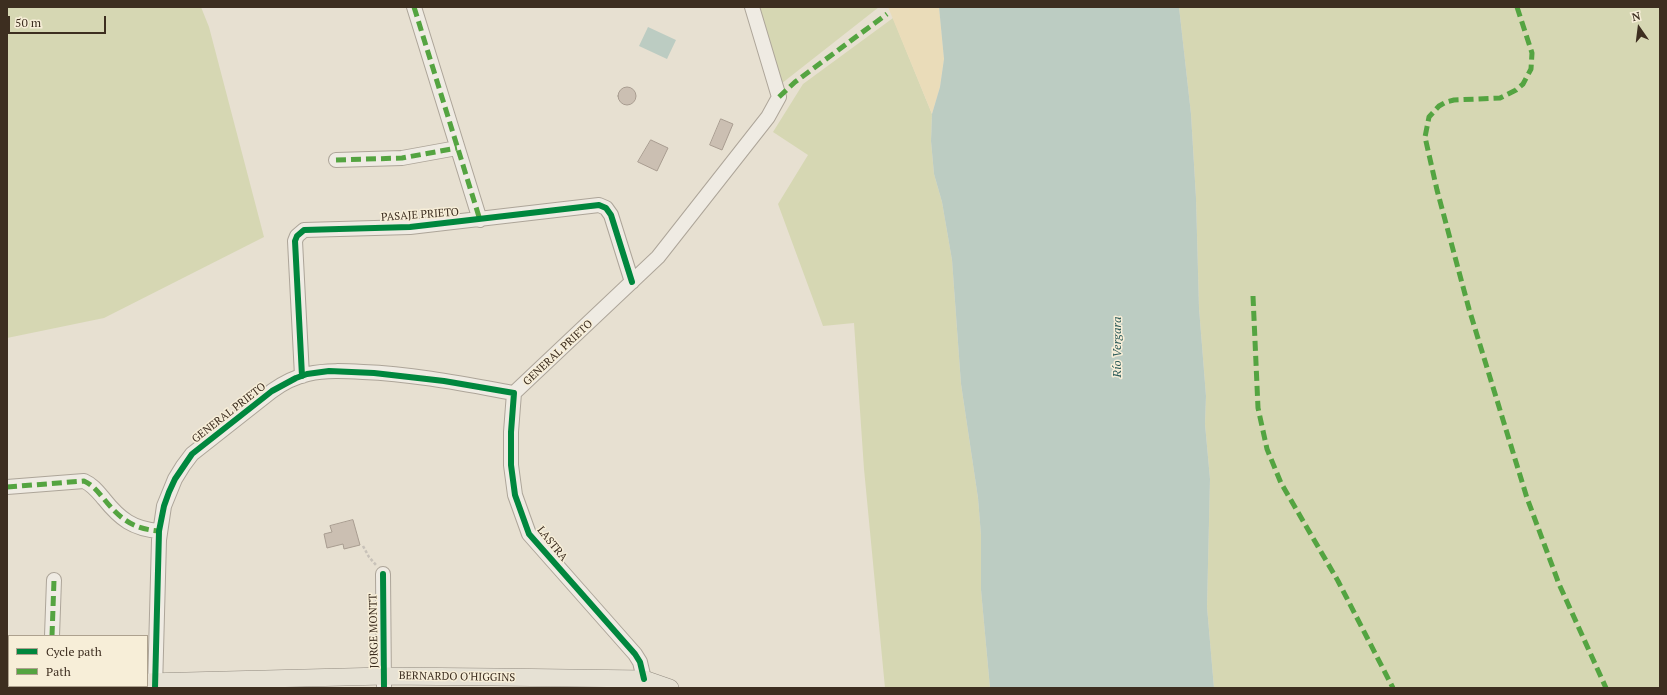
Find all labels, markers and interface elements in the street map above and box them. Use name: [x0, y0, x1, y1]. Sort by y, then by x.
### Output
scale bar: [10, 8, 108, 34]
north arrow: [1619, 8, 1659, 48]
text: N: [1630, 9, 1642, 24]
text: 50 m: [15, 15, 41, 30]
street label: PASAJE PRIETO: [381, 206, 459, 224]
street label: GENERAL PRIETO: [521, 317, 595, 389]
water label: Río Vergara: [1111, 317, 1125, 377]
street label: GENERAL PRIETO: [189, 380, 269, 446]
street label: LASTRA: [534, 524, 570, 564]
street label: JORGE MONTT: [367, 594, 381, 668]
legend: [8, 635, 148, 687]
text: Cycle path: [46, 644, 102, 659]
text: Path: [46, 664, 71, 679]
street label: BERNARDO O'HIGGINS: [399, 669, 515, 685]

